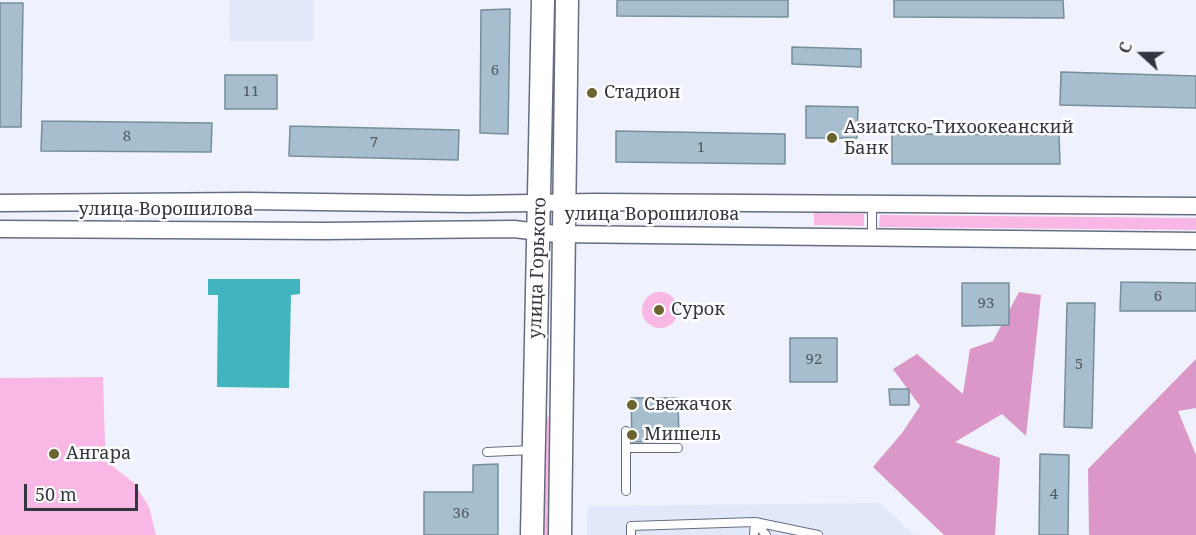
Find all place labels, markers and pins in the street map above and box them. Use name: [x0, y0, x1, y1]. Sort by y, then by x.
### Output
place label: Стадион: [604, 82, 681, 104]
marker: Стадион: [585, 86, 599, 100]
place label: Азиатско-Тихоокеанский Банк: [844, 117, 1074, 160]
marker: Азиатско-Тихоокеанский Банк: [825, 131, 839, 145]
place label: Сурок: [671, 299, 725, 321]
marker: Сурок: [652, 303, 666, 317]
place label: Свежачок: [644, 394, 732, 416]
marker: Свежачок: [625, 398, 639, 412]
place label: Мишель: [644, 424, 721, 446]
marker: Мишель: [625, 428, 639, 442]
place label: Ангара: [66, 443, 131, 465]
marker: Ангара: [47, 447, 61, 461]

